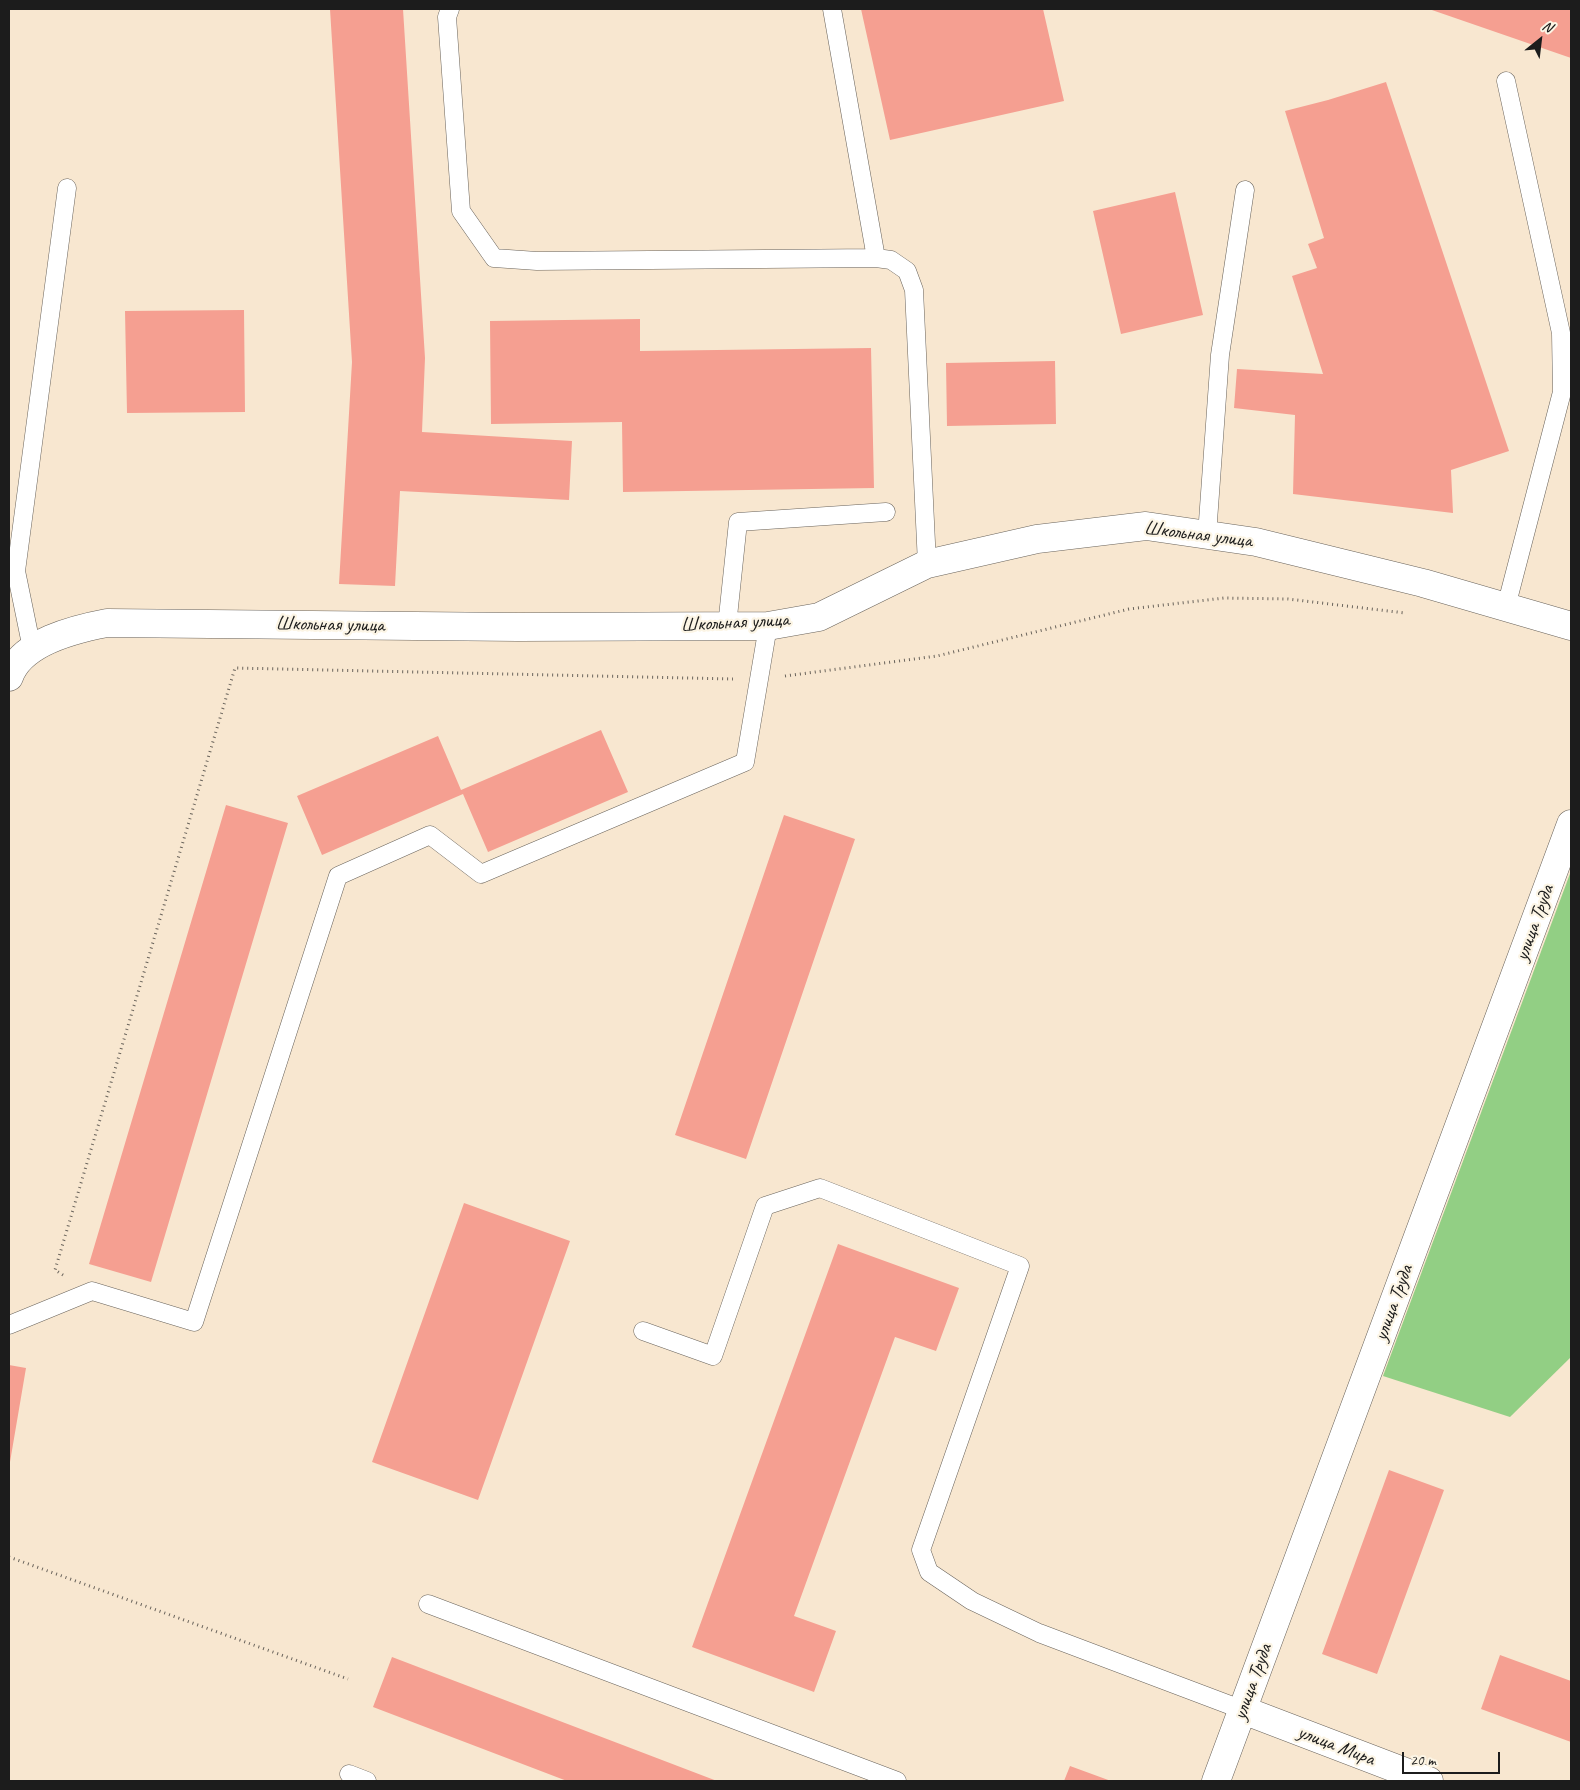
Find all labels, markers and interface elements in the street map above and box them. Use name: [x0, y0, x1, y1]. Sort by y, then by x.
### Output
north arrow: [1515, 15, 1565, 65]
text: N: [1540, 17, 1555, 36]
street label: Школьная улица: [1143, 516, 1253, 554]
street label: Школьная улица: [680, 608, 790, 638]
street label: Школьная улица: [275, 612, 385, 638]
street label: улица Труда: [1510, 882, 1560, 964]
street label: улица Труда: [1369, 1262, 1419, 1344]
street label: улица Труда: [1228, 1641, 1278, 1723]
street label: улица Мира: [1294, 1720, 1378, 1772]
scale bar: [1405, 1742, 1502, 1774]
text: 20 m: [1410, 1751, 1436, 1770]

